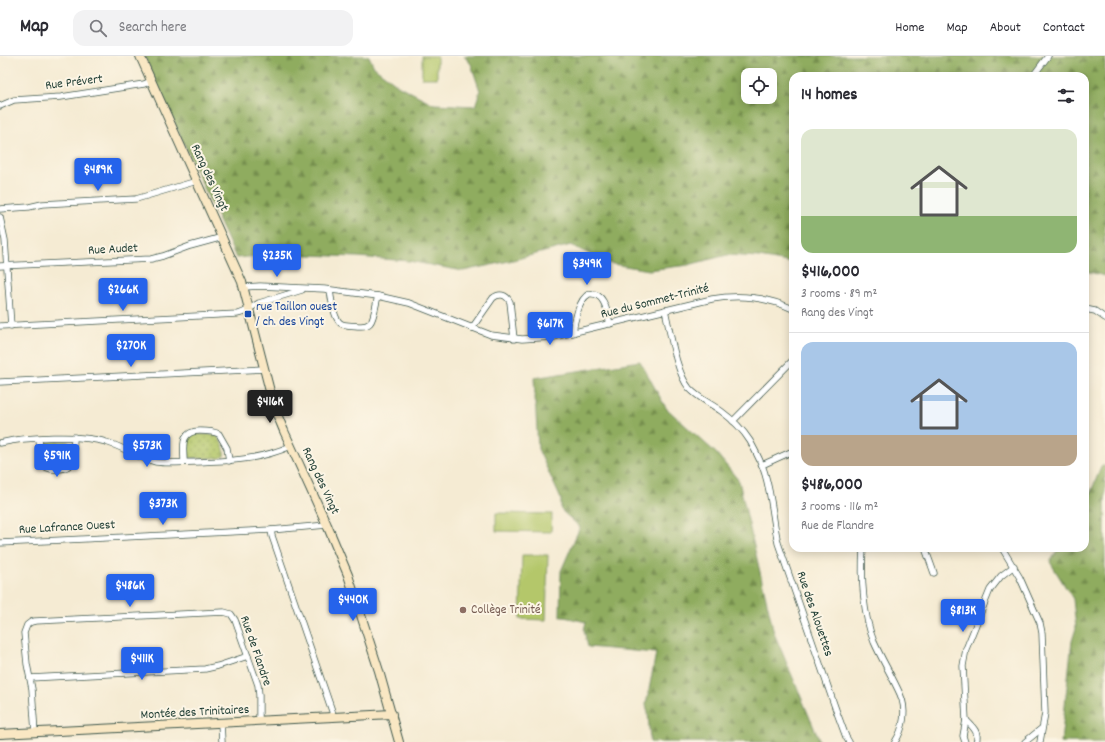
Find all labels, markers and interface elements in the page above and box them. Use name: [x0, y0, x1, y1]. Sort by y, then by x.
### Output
search box: [73, 10, 353, 46]
text: Map: [20, 14, 49, 41]
icon: search: [87, 17, 109, 39]
text: Search here: [119, 17, 187, 39]
text: Home: [895, 18, 924, 38]
text: Map: [946, 18, 968, 38]
text: About: [990, 18, 1021, 38]
text: Contact: [1043, 18, 1085, 38]
map controls: [741, 68, 777, 104]
button: locate: [741, 68, 777, 104]
street label: Rue Prévert: [44, 70, 104, 96]
text: 14 homes: [801, 84, 857, 108]
icon: filters: [1055, 85, 1077, 107]
street label: Rang des Vingt: [185, 141, 233, 215]
icon: home: [903, 155, 975, 227]
pin: $489K: [70, 158, 126, 192]
text: $489K: [83, 161, 113, 180]
street label: Rue Audet: [88, 239, 139, 261]
pin: $235K: [249, 244, 305, 278]
text: $235K: [262, 247, 292, 266]
pin: $349K: [559, 252, 615, 286]
text: $349K: [572, 255, 602, 274]
text: $416,000: [801, 261, 860, 285]
pin: $266K: [95, 278, 151, 312]
street label: Rue du Sommet-Trinité: [599, 279, 711, 325]
text: $266K: [107, 281, 139, 300]
text: 3 rooms · 89 m²: [801, 285, 877, 304]
place label: rue Taillon ouest / ch. des Vingt: [256, 298, 337, 332]
text: Rang des Vingt: [801, 304, 874, 323]
marker: rue Taillon ouest / ch. des Vingt: [243, 309, 253, 319]
pin: $617K: [522, 312, 578, 346]
text: $617K: [537, 315, 563, 334]
pin: $270K: [103, 334, 159, 368]
text: $270K: [116, 337, 146, 356]
icon: home: [903, 368, 975, 440]
pin: $416K: [242, 390, 298, 424]
text: $416K: [256, 393, 284, 412]
pin: $573K: [119, 434, 175, 468]
text: $573K: [132, 437, 162, 456]
pin: $591K: [29, 444, 85, 478]
street label: Rang des Vingt: [296, 444, 344, 518]
text: $591K: [43, 447, 71, 466]
text: $486,000: [801, 474, 863, 498]
pin: $373K: [135, 492, 191, 526]
text: $373K: [148, 495, 178, 514]
text: 3 rooms · 116 m²: [801, 498, 878, 517]
street label: Rue Lafrance Ouest: [18, 516, 116, 540]
text: Rue de Flandre: [801, 517, 874, 536]
street label: Rue des Alouettes: [791, 569, 837, 659]
pin: $486K: [102, 574, 158, 608]
text: $486K: [115, 577, 145, 596]
pin: $440K: [325, 588, 381, 622]
text: $440K: [338, 591, 368, 610]
pin: $813K: [935, 599, 991, 633]
place label: Collège Trinité: [471, 601, 541, 620]
text: $813K: [950, 602, 976, 621]
marker: Collège Trinité: [458, 605, 468, 615]
street label: Rue de Flandre: [234, 613, 276, 689]
pin: $411K: [114, 647, 170, 681]
text: $411K: [130, 650, 154, 669]
street label: Montée des Trinitaires: [140, 701, 250, 725]

